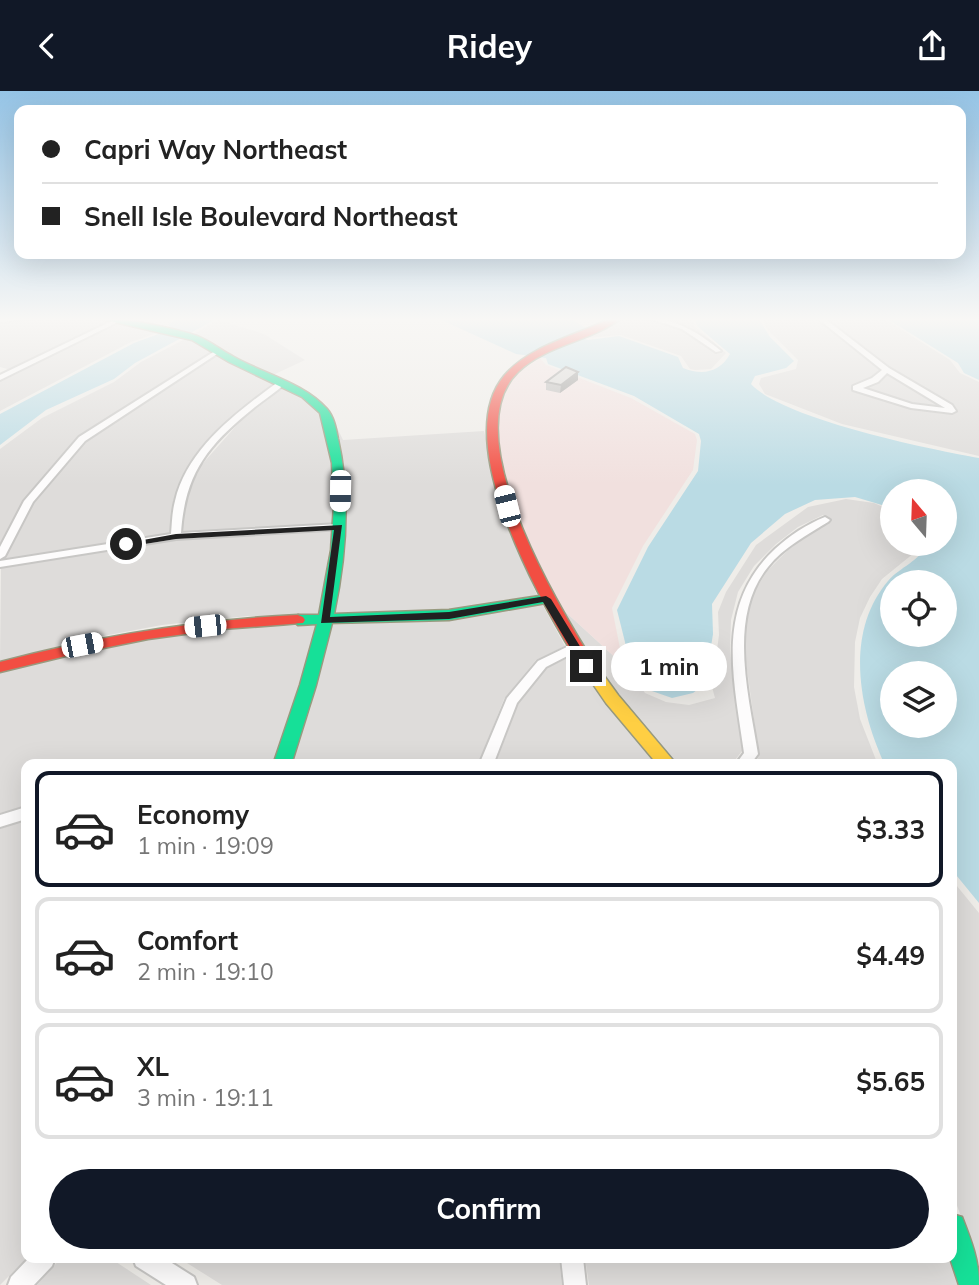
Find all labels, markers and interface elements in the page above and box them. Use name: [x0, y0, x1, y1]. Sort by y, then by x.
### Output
text: Ridey: [447, 26, 532, 66]
icon: back: [28, 27, 66, 65]
icon: share: [913, 27, 951, 65]
text: Capri Way Northeast: [84, 133, 347, 166]
text: Snell Isle Boulevard Northeast: [84, 200, 458, 233]
car: [330, 470, 351, 512]
north arrow: [880, 479, 957, 557]
map controls: [880, 479, 957, 738]
car: [492, 483, 523, 529]
route start: [110, 528, 142, 560]
button: locate: [880, 570, 957, 647]
car: [184, 613, 227, 639]
car: [60, 631, 105, 659]
callout: 1 min: [610, 641, 726, 691]
route end: [570, 650, 602, 682]
text: 1 min: [639, 652, 699, 681]
button: layers: [880, 661, 957, 738]
icon: car: [53, 798, 116, 861]
text: Economy: [137, 798, 249, 831]
text: $3.33: [856, 813, 925, 846]
text: 1 min · 19:09: [137, 831, 274, 860]
icon: car: [53, 924, 116, 987]
text: Comfort: [137, 924, 238, 957]
text: $4.49: [856, 939, 925, 972]
text: 2 min · 19:10: [137, 957, 274, 986]
icon: car: [53, 1050, 116, 1113]
text: XL: [137, 1050, 169, 1083]
text: $5.65: [856, 1065, 925, 1098]
text: 3 min · 19:11: [137, 1083, 274, 1112]
button: Confirm: [49, 1169, 929, 1249]

